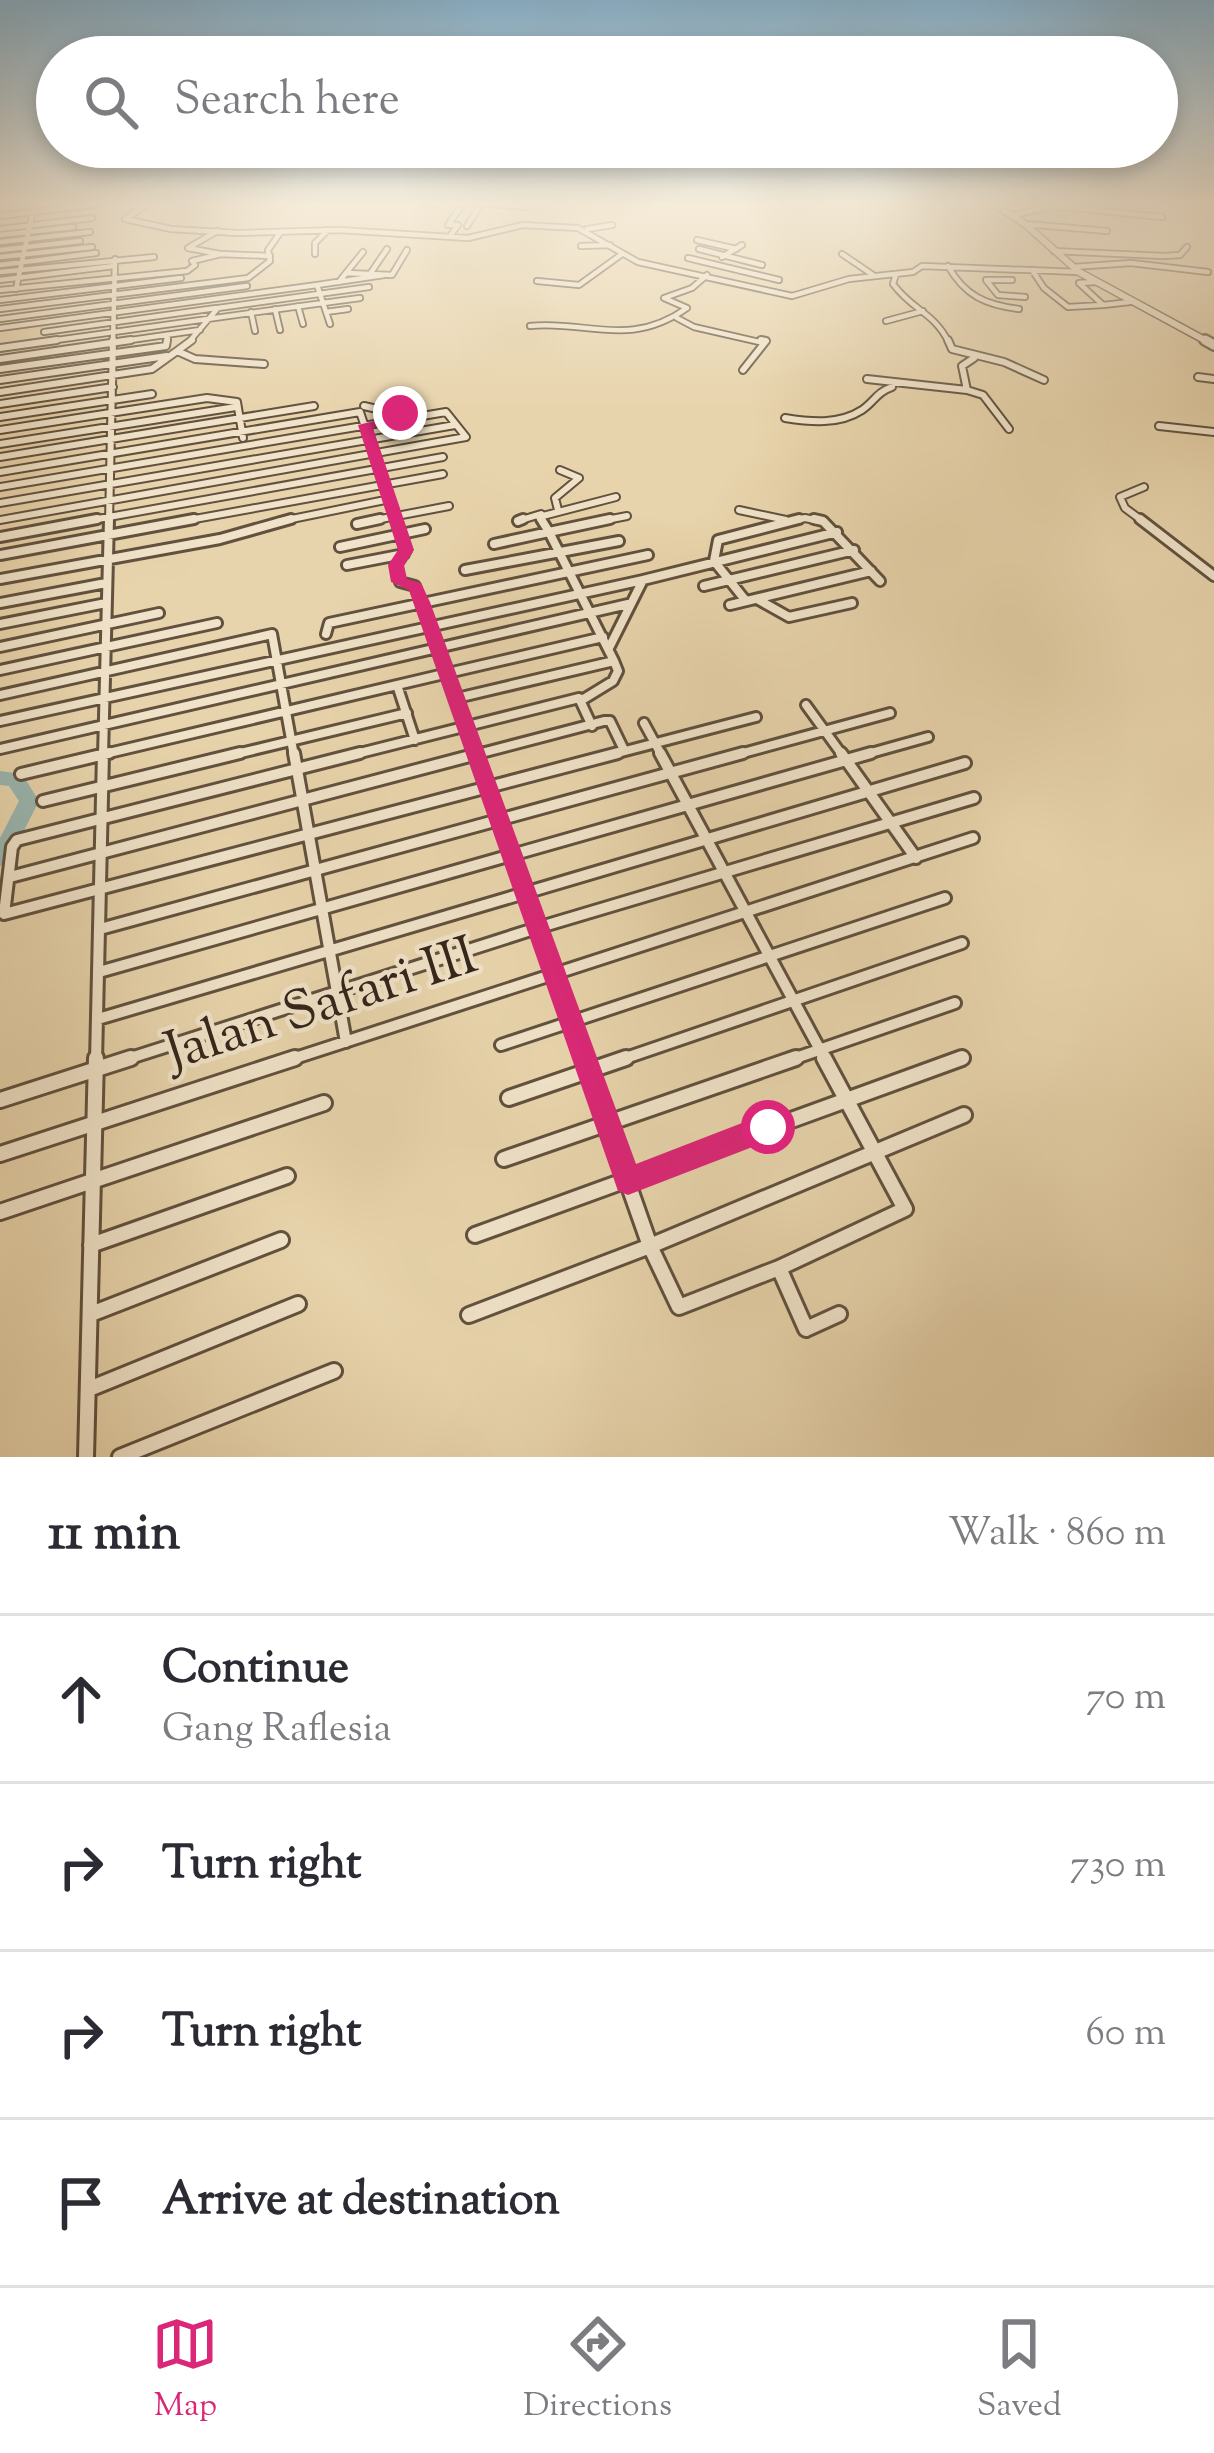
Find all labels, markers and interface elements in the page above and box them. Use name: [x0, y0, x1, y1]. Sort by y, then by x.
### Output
search box: [36, 36, 1178, 168]
icon: search: [78, 69, 144, 135]
text: Search here: [174, 70, 400, 135]
route end: [373, 386, 427, 440]
street label: Jalan Safari III: [153, 920, 488, 1095]
route start: [741, 1100, 795, 1154]
text: 11 min: [48, 1499, 180, 1572]
text: Walk · 860 m: [948, 1507, 1166, 1563]
text: Continue: [162, 1638, 349, 1703]
icon: ahead: [48, 1666, 114, 1732]
text: 70 m: [1086, 1671, 1166, 1727]
text: Gang Raflesia: [162, 1703, 392, 1759]
icon: right: [48, 1834, 114, 1900]
text: Turn right: [162, 1834, 361, 1899]
text: 730 m: [1070, 1839, 1166, 1895]
icon: right: [48, 2002, 114, 2068]
text: Turn right: [162, 2002, 361, 2067]
text: 60 m: [1085, 2007, 1166, 2063]
icon: arrive: [48, 2170, 114, 2236]
text: Arrive at destination: [162, 2170, 560, 2235]
tab: Map: [152, 2311, 218, 2431]
tab: Directions: [523, 2311, 672, 2431]
tab: Saved: [977, 2311, 1062, 2431]

